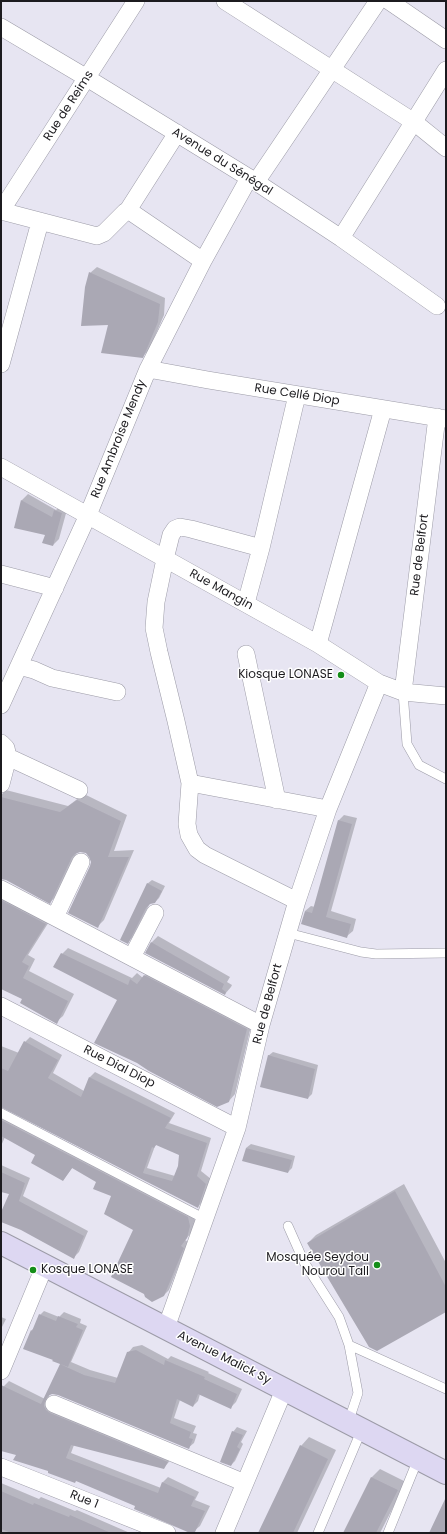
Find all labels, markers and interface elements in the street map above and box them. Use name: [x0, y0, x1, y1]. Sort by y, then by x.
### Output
street label: Rue de Reims: [41, 68, 97, 144]
street label: Avenue du Sénégal: [169, 125, 275, 199]
street label: Rue Ambroise Mendy: [89, 378, 149, 500]
street label: Rue Cellé Diop: [253, 381, 341, 409]
street label: Rue de Belfort: [408, 513, 432, 597]
street label: Rue Mangin: [187, 567, 255, 613]
place label: Kiosque LONASE: [238, 668, 333, 682]
marker: Kiosque LONASE: [336, 670, 346, 680]
street label: Rue de Belfort: [250, 962, 286, 1046]
street label: Rue Dial Diop: [81, 1043, 157, 1091]
place label: Mosquée Seydou Nourou Tall: [266, 1251, 369, 1279]
marker: Mosquée Seydou Nourou Tall: [372, 1260, 382, 1270]
place label: Kosque LONASE: [41, 1263, 133, 1277]
marker: Kosque LONASE: [28, 1265, 38, 1275]
street label: Avenue Malick Sy: [175, 1328, 273, 1388]
street label: Rue 1: [68, 1488, 100, 1512]

